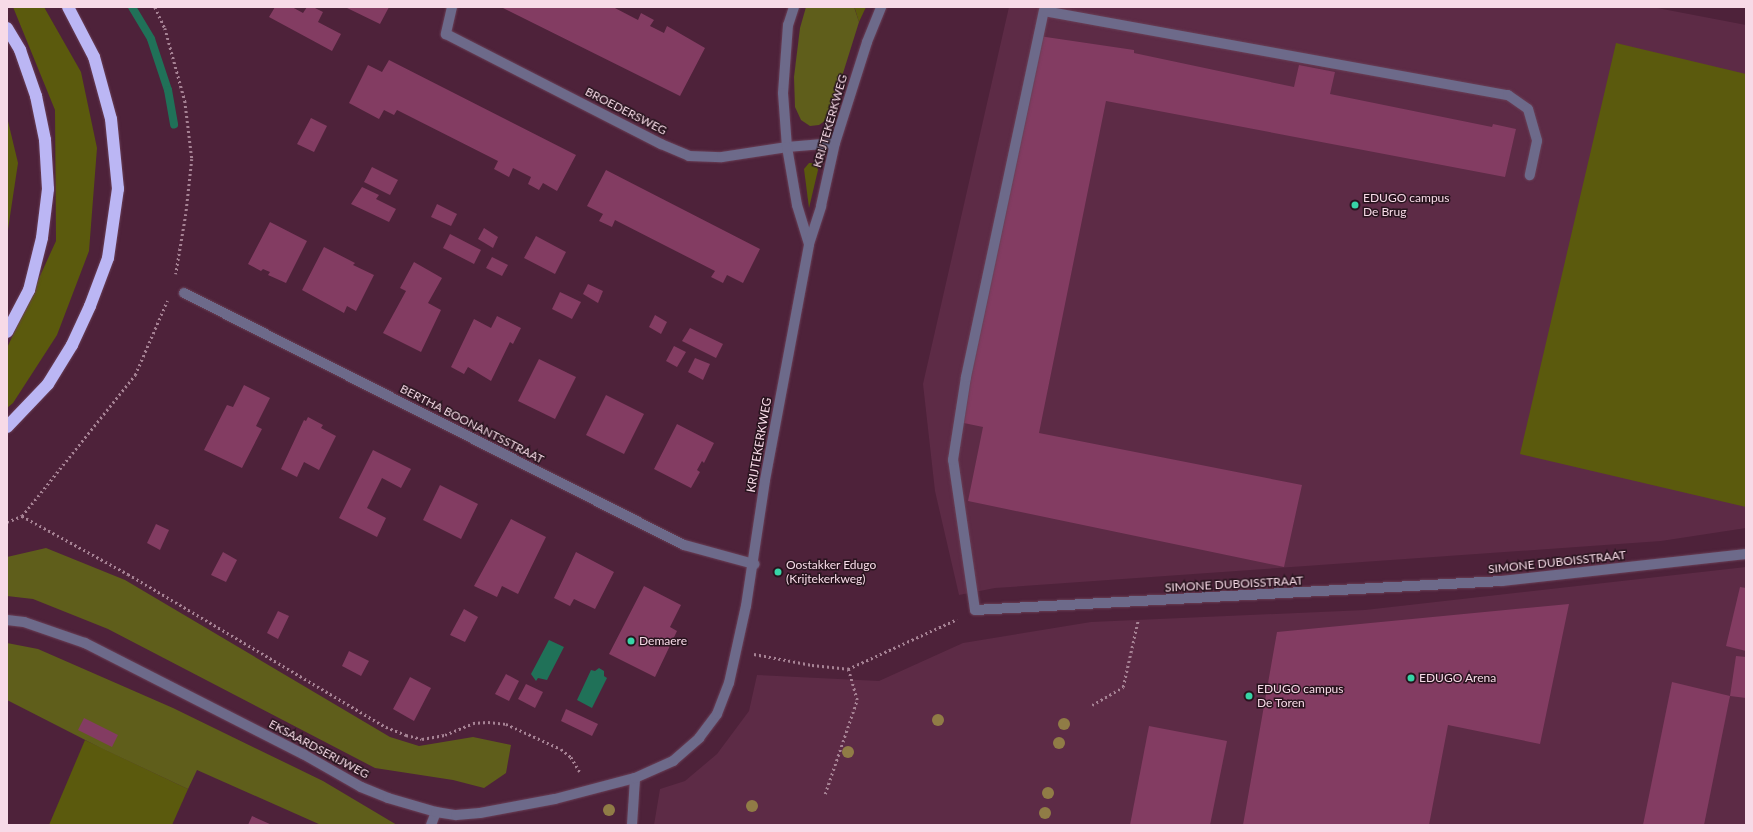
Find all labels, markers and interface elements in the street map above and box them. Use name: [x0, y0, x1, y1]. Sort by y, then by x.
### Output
street label: KRIJTEKERKWEG: [810, 73, 850, 169]
street label: BROEDERSWEG: [583, 84, 669, 138]
place label: EDUGO campus De Brug: [1363, 191, 1450, 219]
marker: EDUGO campus De Brug: [1350, 200, 1360, 210]
street label: BERTHA BOONANTSSTRAAT: [397, 381, 547, 467]
street label: KRIJTEKERKWEG: [744, 396, 774, 494]
street label: SIMONE DUBOISSTRAAT: [1487, 548, 1627, 576]
place label: Oostakker Edugo (Krijtekerkweg): [786, 558, 876, 586]
marker: Oostakker Edugo (Krijtekerkweg): [773, 567, 783, 577]
street label: SIMONE DUBOISSTRAAT: [1164, 573, 1304, 595]
place label: Demaere: [639, 634, 687, 648]
marker: Demaere: [626, 636, 636, 646]
place label: EDUGO Arena: [1419, 671, 1497, 685]
marker: EDUGO Arena: [1406, 673, 1416, 683]
place label: EDUGO campus De Toren: [1257, 682, 1344, 710]
marker: EDUGO campus De Toren: [1244, 691, 1254, 701]
street label: EKSAARDSERIJWEG: [266, 716, 372, 782]

